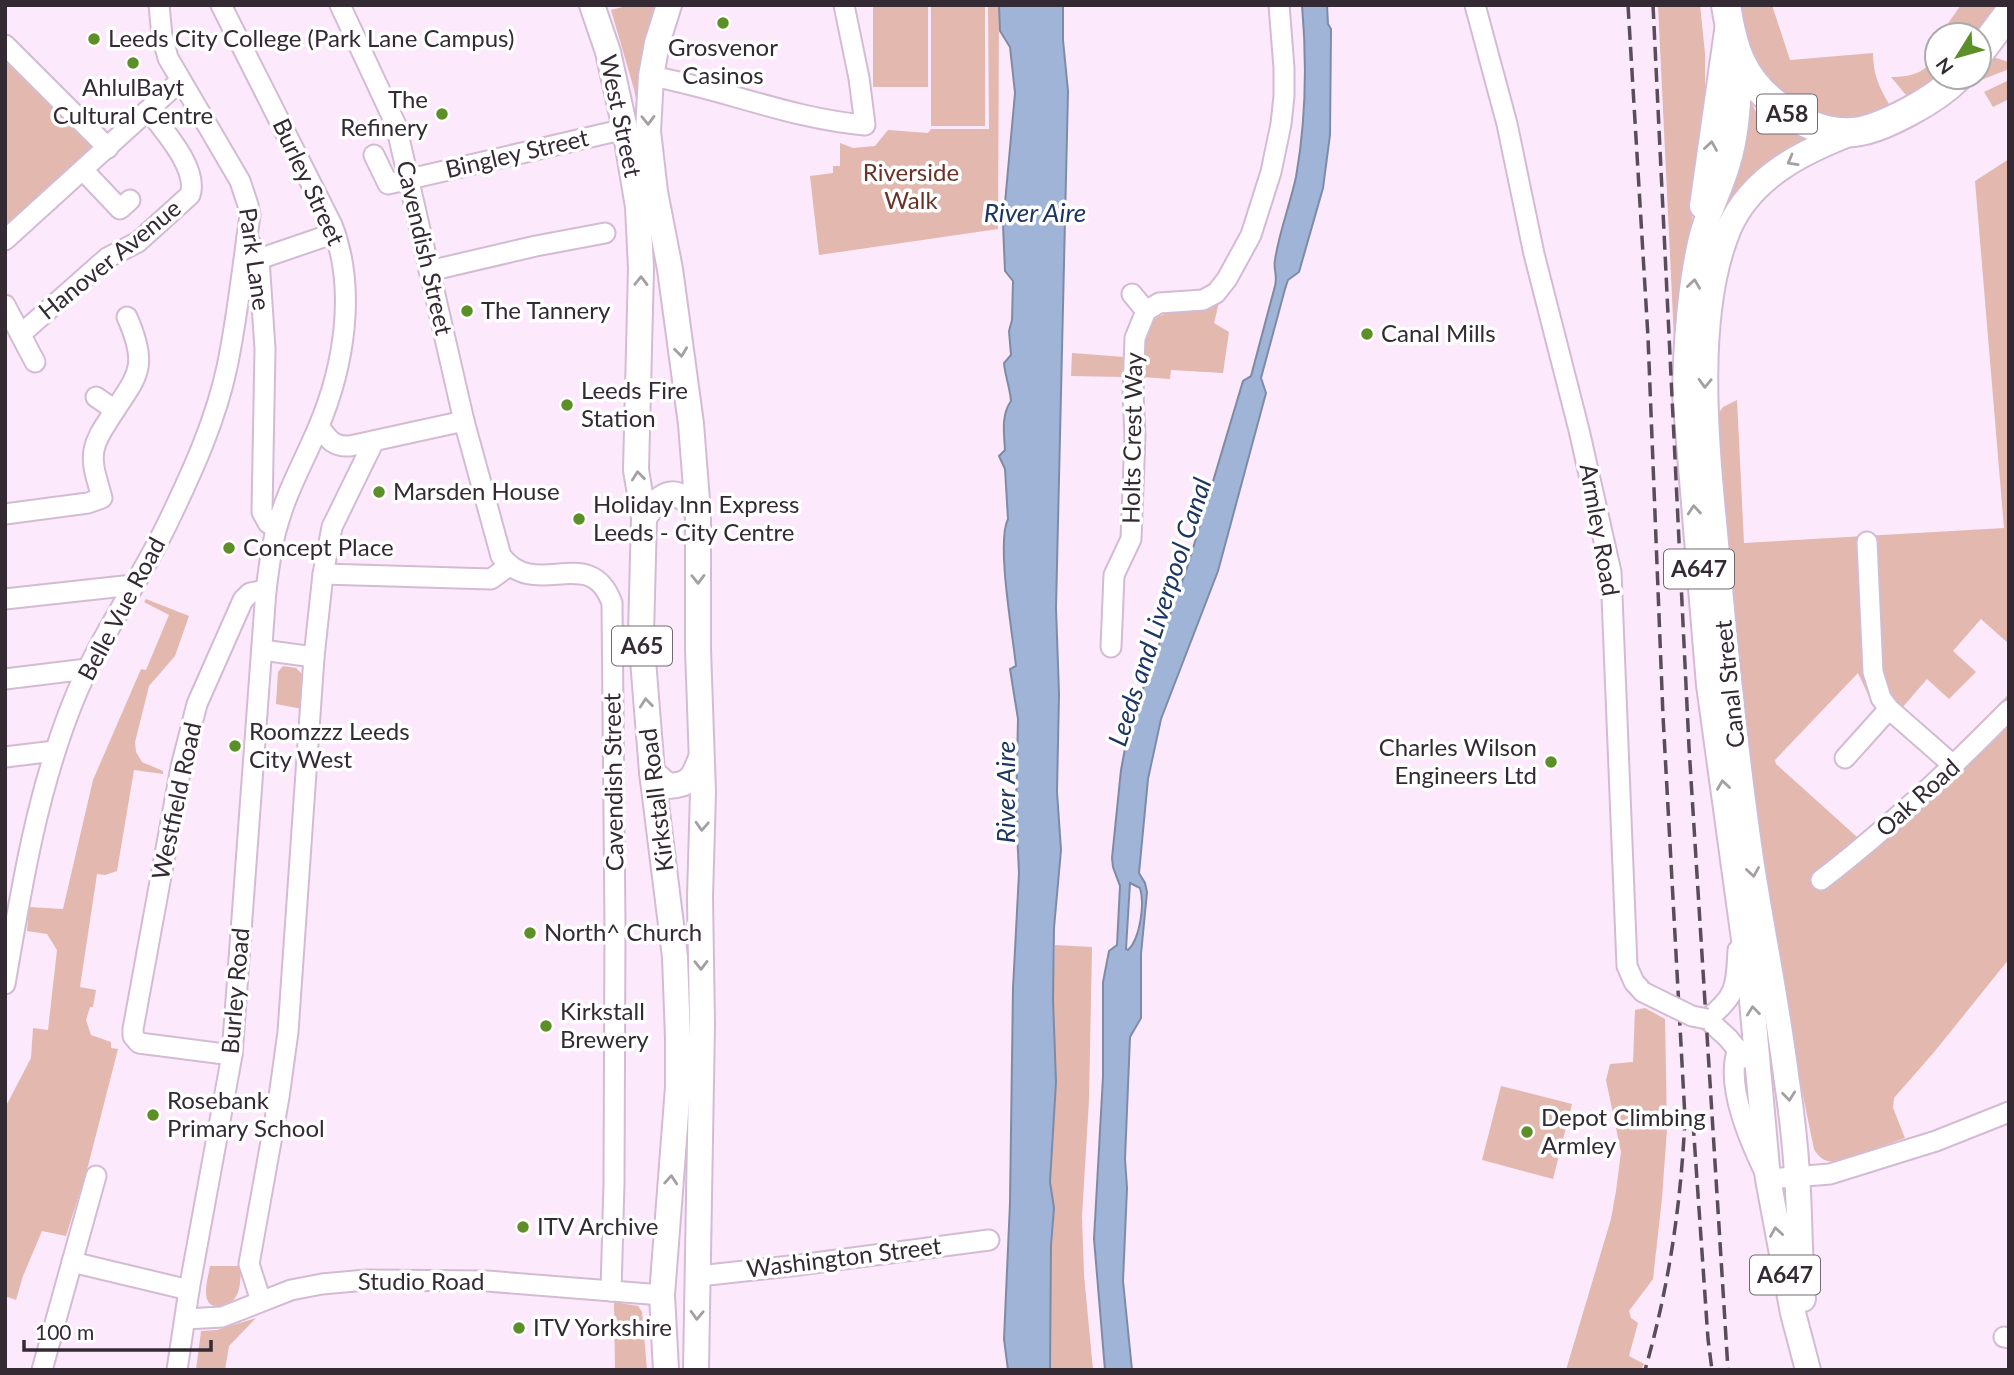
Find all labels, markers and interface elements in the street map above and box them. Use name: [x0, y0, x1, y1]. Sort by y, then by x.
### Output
marker: Grosvenor Casinos: [715, 15, 731, 31]
north arrow: [1923, 21, 1993, 91]
place label: Leeds City College (Park Lane Campus): [108, 23, 514, 52]
marker: Leeds City College (Park Lane Campus): [86, 31, 102, 47]
place label: Grosvenor Casinos: [668, 32, 778, 89]
street label: West Street: [594, 52, 649, 180]
text: N: [1930, 54, 1958, 79]
marker: AhlulBayt Cultural Centre: [125, 55, 141, 71]
place label: AhlulBayt Cultural Centre: [53, 72, 213, 129]
place label: The Refinery: [340, 84, 429, 141]
road number: A58: [1757, 94, 1817, 134]
marker: The Refinery: [434, 106, 450, 122]
street label: Burley Street: [267, 113, 352, 250]
one-way arrow: [640, 115, 656, 126]
street label: Bingley Street: [442, 122, 591, 183]
one-way arrow: [1703, 140, 1718, 152]
one-way arrow: [1787, 153, 1800, 166]
park label: Riverside Walk: [863, 157, 959, 214]
street label: Cavendish Street: [391, 158, 460, 338]
street label: Hanover Avenue: [32, 193, 186, 325]
water label: River Aire: [984, 196, 1086, 228]
street label: Park Lane: [234, 206, 277, 312]
one-way arrow: [633, 275, 649, 286]
one-way arrow: [1686, 278, 1701, 289]
place label: The Tannery: [481, 295, 611, 324]
marker: The Tannery: [459, 303, 475, 319]
place label: Canal Mills: [1381, 318, 1496, 347]
marker: Canal Mills: [1359, 326, 1375, 342]
one-way arrow: [674, 346, 689, 358]
street label: Holts Crest Way: [1116, 351, 1148, 524]
place label: Leeds Fire Station: [581, 375, 688, 432]
one-way arrow: [1698, 378, 1713, 389]
marker: Leeds Fire Station: [559, 397, 575, 413]
street label: Armley Road: [1575, 461, 1626, 598]
one-way arrow: [630, 470, 645, 482]
water label: Leeds and Liverpool Canal: [1101, 473, 1218, 750]
place label: Marsden House: [393, 476, 560, 505]
marker: Marsden House: [371, 484, 387, 500]
place label: Holiday Inn Express Leeds - City Centre: [593, 489, 799, 546]
one-way arrow: [1687, 505, 1702, 516]
marker: Holiday Inn Express Leeds - City Centre: [571, 511, 587, 527]
street label: Belle Vue Road: [71, 532, 171, 685]
place label: Concept Place: [243, 532, 394, 561]
marker: Concept Place: [221, 540, 237, 556]
road number: A647: [1664, 550, 1734, 589]
one-way arrow: [690, 574, 705, 585]
street label: Canal Street: [1707, 618, 1750, 749]
road number: A65: [612, 626, 672, 666]
street label: Cavendish Street: [596, 692, 629, 871]
one-way arrow: [639, 697, 654, 708]
place label: Roomzzz Leeds City West: [249, 716, 410, 773]
street label: Westfield Road: [145, 719, 206, 882]
street label: Kirkstall Road: [632, 727, 679, 874]
place label: Charles Wilson Engineers Ltd: [1379, 732, 1537, 789]
marker: Roomzzz Leeds City West: [227, 738, 243, 754]
water label: River Aire: [989, 741, 1021, 843]
street label: Oak Road: [1869, 752, 1965, 842]
marker: Charles Wilson Engineers Ltd: [1543, 754, 1559, 770]
one-way arrow: [1715, 780, 1730, 791]
one-way arrow: [695, 821, 710, 832]
one-way arrow: [1745, 866, 1760, 878]
place label: North^ Church: [544, 917, 702, 946]
marker: North^ Church: [522, 925, 538, 941]
street label: Burley Road: [215, 927, 254, 1055]
one-way arrow: [694, 960, 709, 971]
place label: Kirkstall Brewery: [560, 996, 649, 1053]
one-way arrow: [1745, 1005, 1760, 1017]
marker: Kirkstall Brewery: [538, 1018, 554, 1034]
place label: Rosebank Primary School: [167, 1085, 325, 1142]
one-way arrow: [1781, 1091, 1796, 1102]
place label: Depot Climbing Armley: [1541, 1102, 1706, 1159]
marker: Rosebank Primary School: [145, 1107, 161, 1123]
marker: Depot Climbing Armley: [1519, 1124, 1535, 1140]
one-way arrow: [663, 1174, 678, 1185]
place label: ITV Archive: [537, 1211, 658, 1240]
marker: ITV Archive: [515, 1219, 531, 1235]
one-way arrow: [1769, 1226, 1784, 1238]
street label: Washington Street: [745, 1230, 943, 1283]
road number: A647: [1750, 1256, 1820, 1294]
street label: Studio Road: [358, 1266, 484, 1295]
scale bar: [24, 1308, 212, 1352]
one-way arrow: [690, 1310, 705, 1321]
place label: ITV Yorkshire: [533, 1312, 672, 1341]
text: 100 m: [35, 1319, 94, 1344]
marker: ITV Yorkshire: [511, 1320, 527, 1336]

